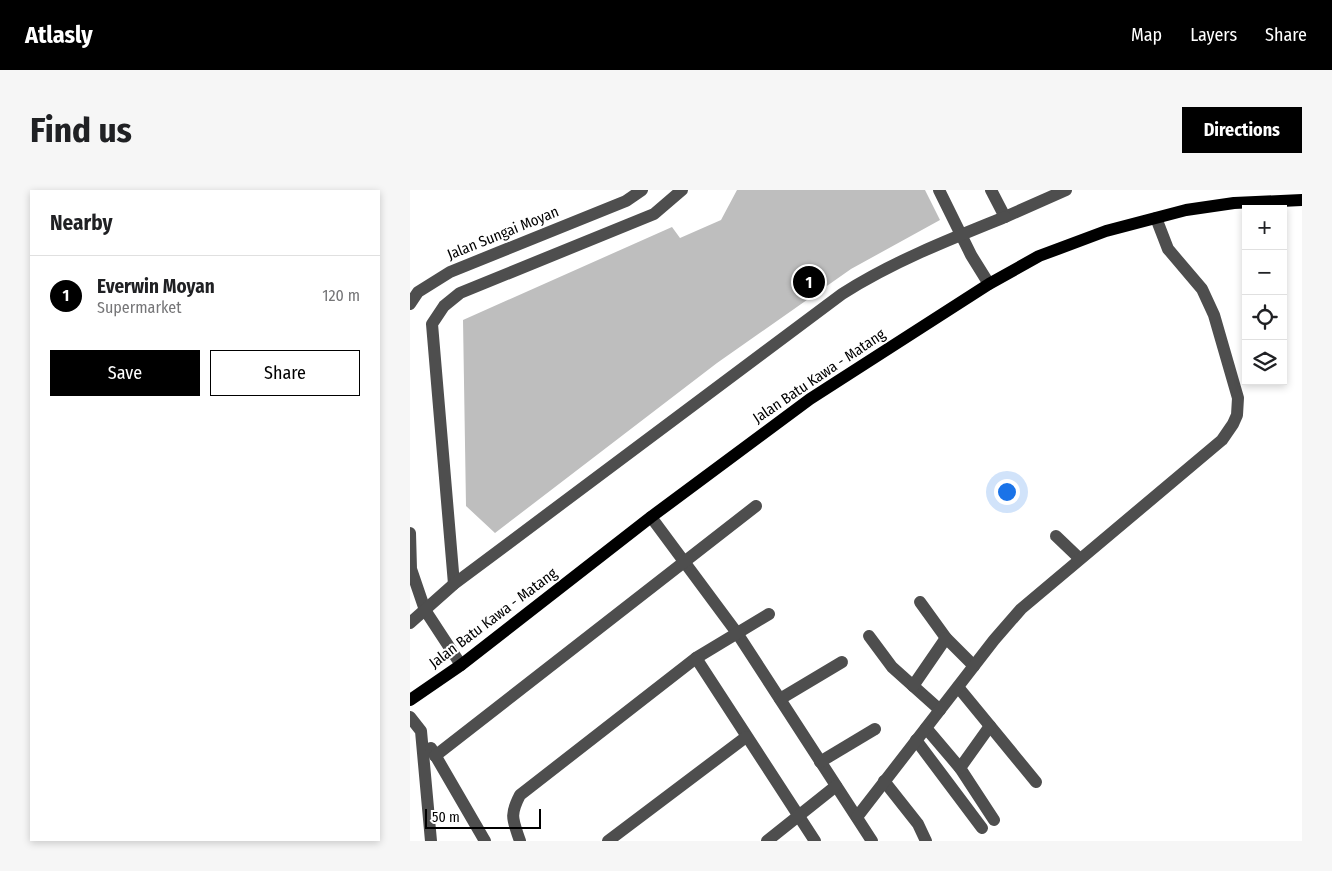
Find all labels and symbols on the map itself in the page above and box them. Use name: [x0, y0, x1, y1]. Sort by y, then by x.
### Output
street label: Jalan Sungai Moyan: [445, 202, 561, 264]
pin: 1: [793, 263, 825, 301]
street label: Jalan Batu Kawa - Matang: [749, 325, 889, 427]
your location: [994, 479, 1020, 505]
street label: Jalan Batu Kawa - Matang: [425, 564, 561, 672]
scale bar: [425, 806, 541, 829]

